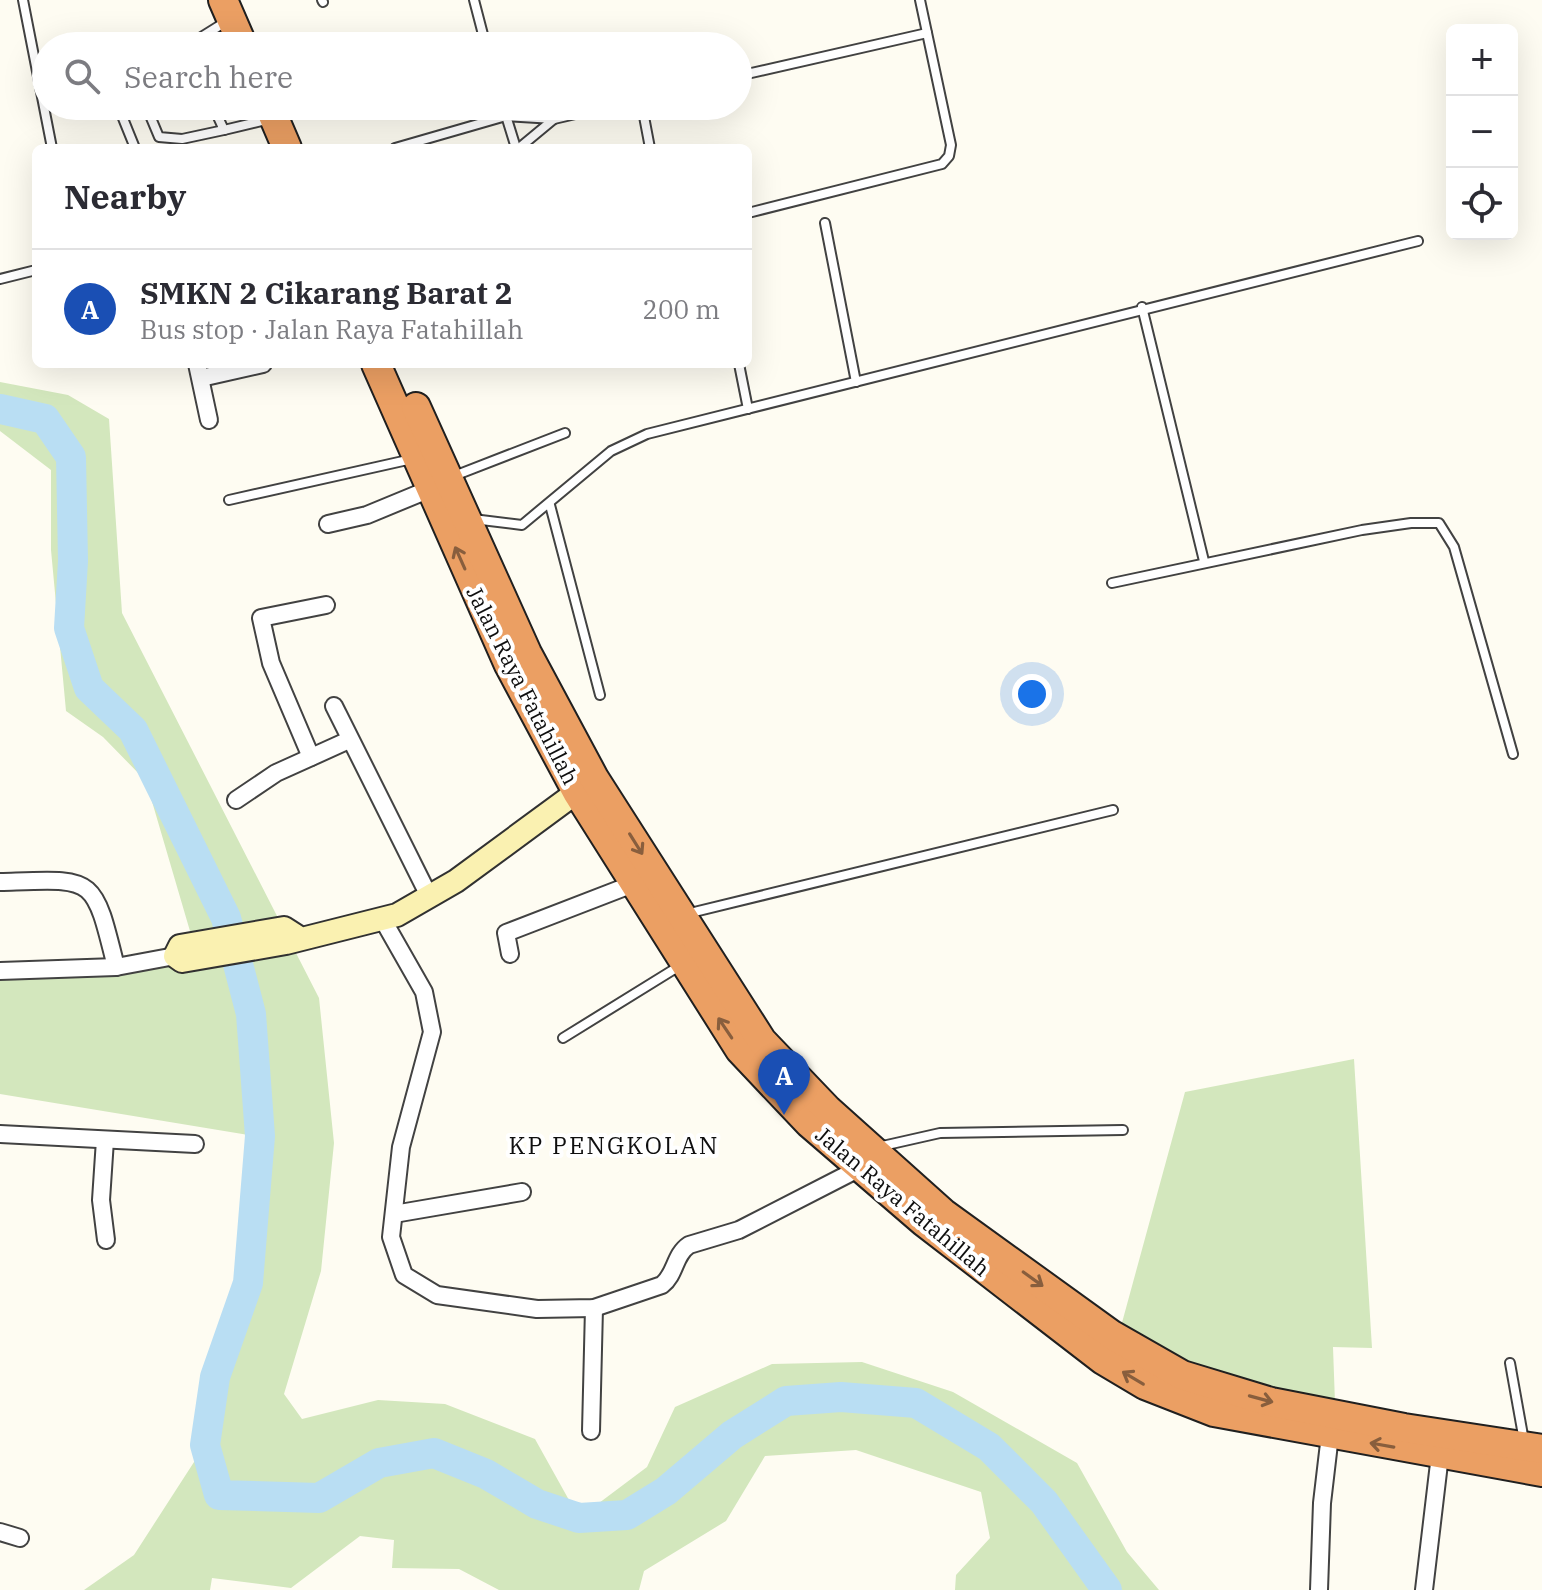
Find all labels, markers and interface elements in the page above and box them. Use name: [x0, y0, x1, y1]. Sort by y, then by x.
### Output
map controls: [1446, 24, 1518, 240]
button: +: [1446, 24, 1518, 96]
search box: [32, 32, 752, 120]
icon: search: [60, 54, 104, 98]
text: Search here: [124, 57, 293, 96]
button: −: [1446, 96, 1518, 168]
button: locate: [1446, 168, 1518, 240]
text: Nearby: [64, 174, 186, 218]
text: SMKN 2 Cikarang Barat 2: [140, 273, 513, 312]
text: A: [81, 292, 99, 326]
text: 200 m: [642, 292, 720, 326]
text: Bus stop · Jalan Raya Fatahillah: [140, 312, 524, 346]
one-way arrow: [452, 546, 467, 571]
street label: Jalan Raya Fatahillah: [460, 581, 586, 789]
your location: [1012, 674, 1052, 714]
one-way arrow: [628, 832, 644, 855]
one-way arrow: [717, 1017, 733, 1039]
pin: A: [758, 1049, 810, 1115]
street label: Jalan Raya Fatahillah: [810, 1120, 996, 1282]
district label: KP PENGKOLAN: [508, 1129, 720, 1161]
one-way arrow: [1022, 1271, 1044, 1287]
one-way arrow: [1122, 1369, 1145, 1385]
one-way arrow: [1247, 1392, 1273, 1407]
one-way arrow: [1370, 1436, 1396, 1451]

